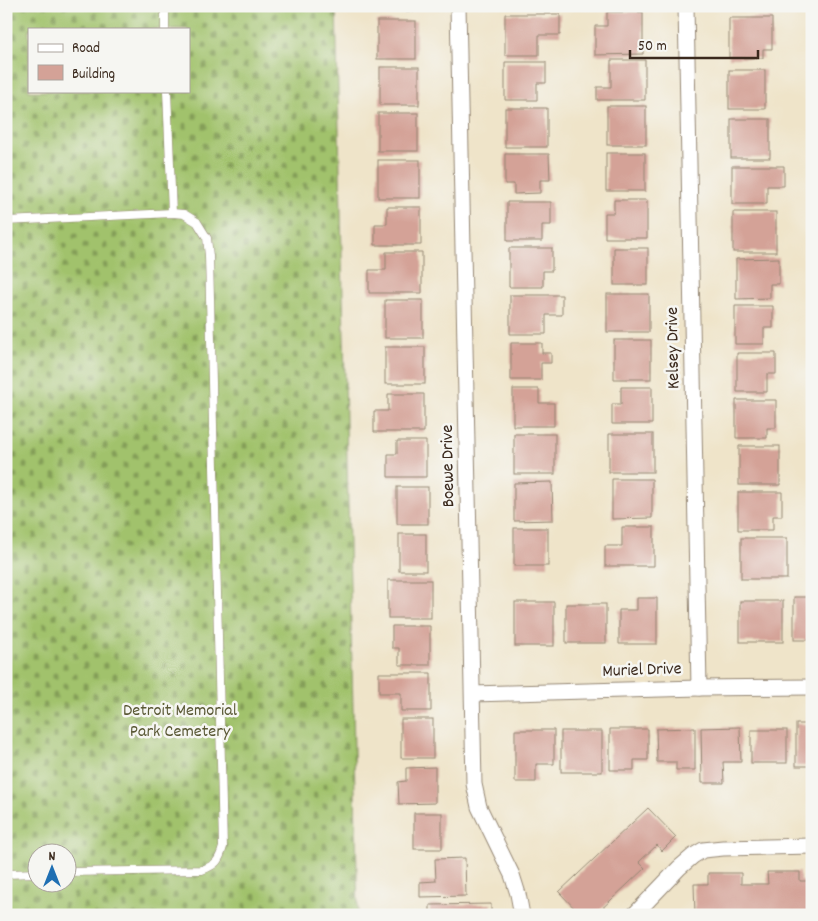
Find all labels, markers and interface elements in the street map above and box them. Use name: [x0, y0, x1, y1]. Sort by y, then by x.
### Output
legend: [28, 28, 190, 92]
scale bar: [630, 28, 758, 60]
text: 50 m: [638, 36, 667, 58]
text: Road: [72, 38, 100, 60]
text: Building: [72, 64, 115, 86]
street label: Kelsey Drive: [661, 307, 687, 389]
street label: Boewe Drive: [436, 424, 462, 508]
street label: Muriel Drive: [602, 657, 682, 685]
park label: Detroit Memorial Park Cemetery: [123, 699, 238, 745]
north arrow: [28, 844, 78, 894]
text: N: [49, 847, 56, 867]

